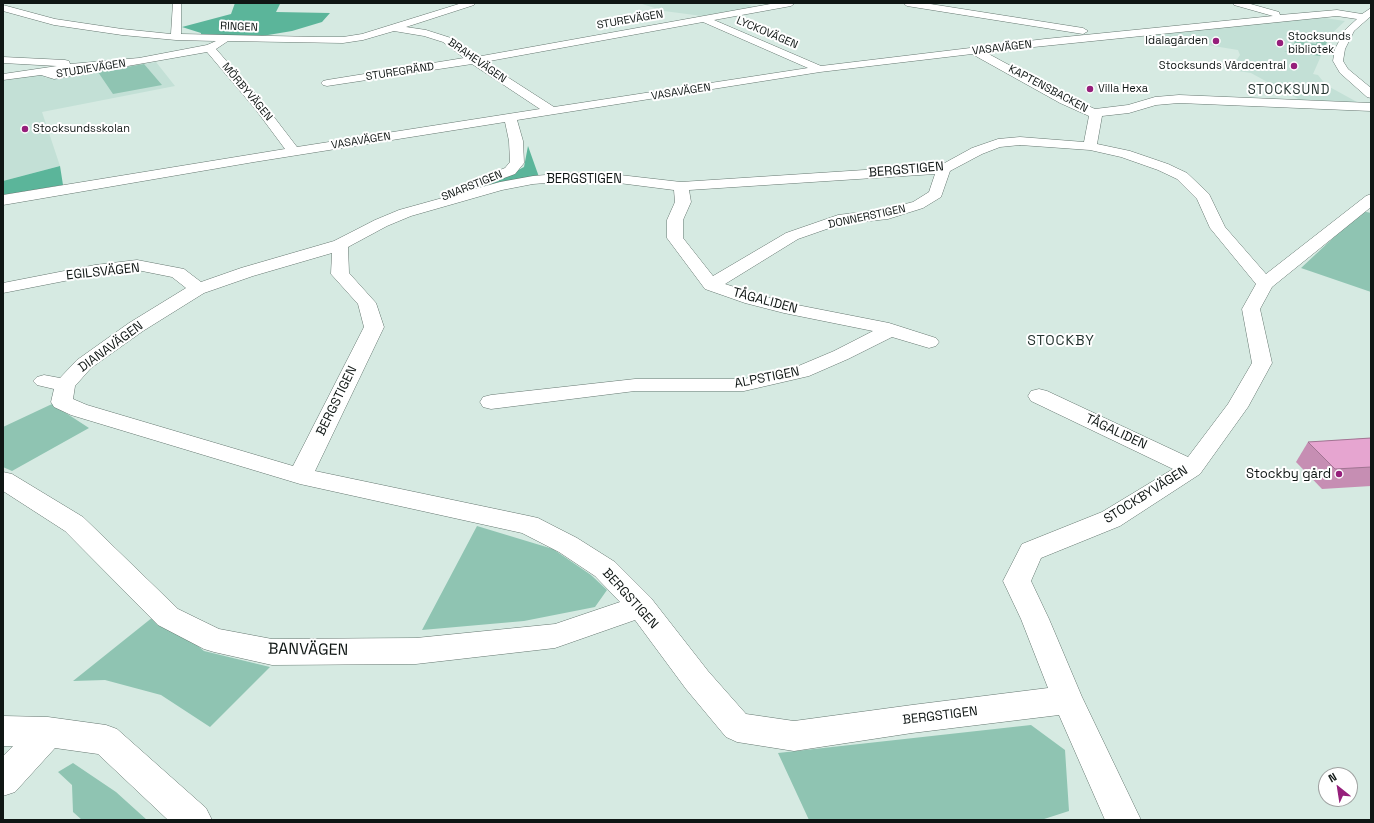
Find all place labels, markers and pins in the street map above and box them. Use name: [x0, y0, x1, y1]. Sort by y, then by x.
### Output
place label: Stocksunds bibliotek: [1288, 30, 1351, 56]
place label: Idalagården: [1145, 34, 1208, 48]
marker: Idalagården: [1211, 36, 1221, 46]
marker: Stocksunds bibliotek: [1275, 38, 1285, 48]
place label: Stocksunds Vårdcentral: [1159, 59, 1286, 73]
marker: Stocksunds Vårdcentral: [1289, 61, 1299, 71]
place label: Villa Hexa: [1098, 82, 1148, 96]
marker: Villa Hexa: [1085, 84, 1095, 94]
place label: Stocksundsskolan: [33, 122, 130, 136]
marker: Stocksundsskolan: [20, 124, 30, 134]
place label: Stockby gård: [1246, 466, 1331, 482]
marker: Stockby gård: [1334, 469, 1344, 479]

